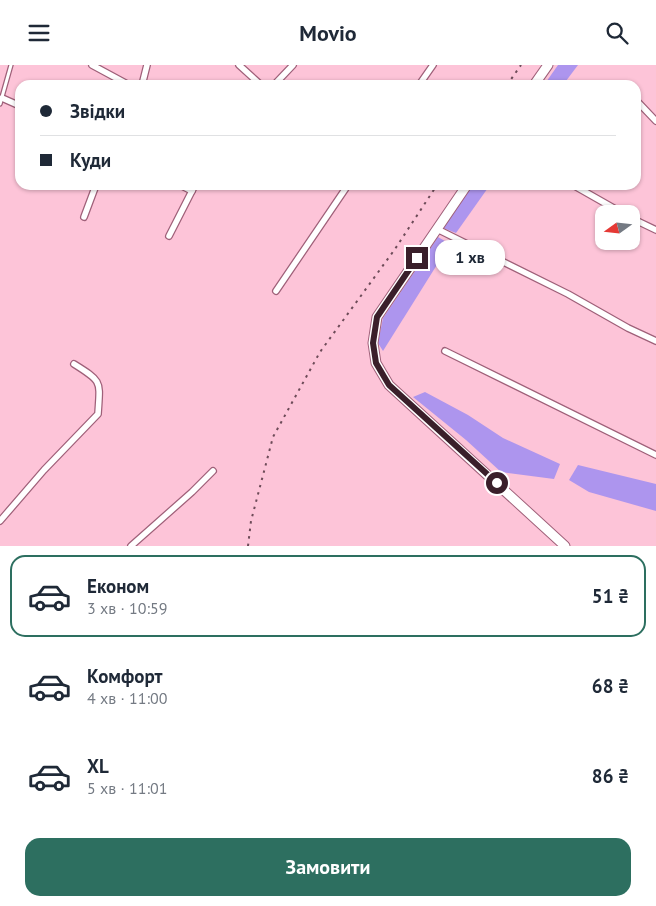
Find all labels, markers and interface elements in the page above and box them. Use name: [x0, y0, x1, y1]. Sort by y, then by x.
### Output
icon: menu: [25, 19, 53, 47]
text: Movio: [299, 19, 357, 47]
icon: search: [603, 19, 631, 47]
text: Звідки: [70, 99, 125, 123]
text: Куди: [70, 148, 111, 172]
north arrow: [595, 205, 640, 250]
map controls: [595, 205, 640, 250]
callout: 1 хв: [434, 241, 504, 275]
route end: [406, 247, 428, 269]
text: 1 хв: [455, 247, 485, 267]
route start: [486, 472, 508, 494]
icon: car: [27, 574, 72, 619]
text: Економ: [87, 574, 149, 598]
text: 51 ₴: [592, 584, 629, 608]
text: 3 хв · 10:59: [87, 598, 167, 618]
icon: car: [27, 664, 72, 709]
text: Комфорт: [87, 664, 163, 688]
text: 68 ₴: [592, 674, 629, 698]
text: 4 хв · 11:00: [87, 688, 167, 708]
icon: car: [27, 754, 72, 799]
text: XL: [87, 754, 109, 778]
text: 86 ₴: [592, 764, 629, 788]
text: 5 хв · 11:01: [87, 778, 167, 798]
button: Замовити: [25, 838, 631, 896]

